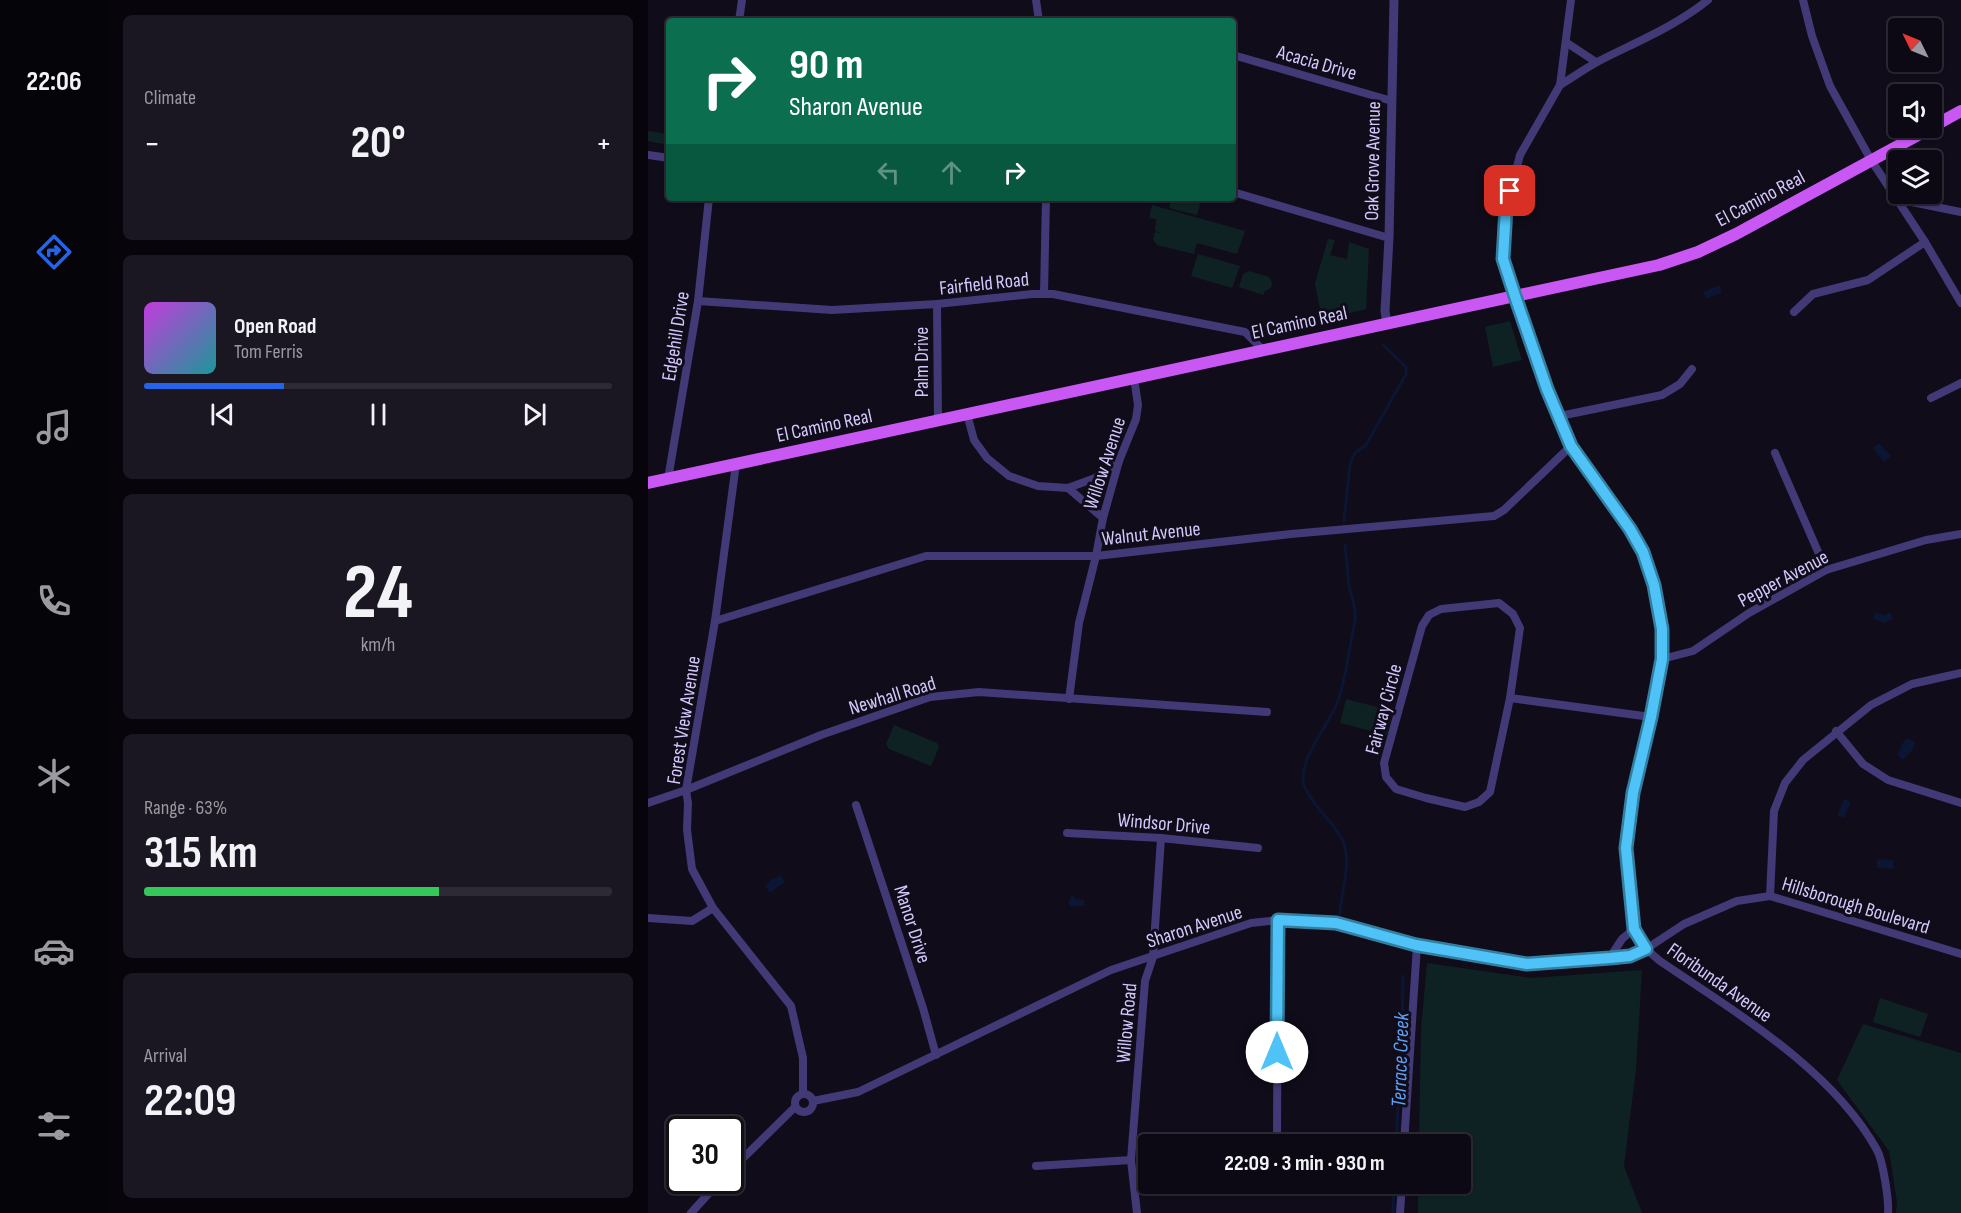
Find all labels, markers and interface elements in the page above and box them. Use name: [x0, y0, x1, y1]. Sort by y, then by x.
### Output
north arrow: [1888, 18, 1942, 72]
map controls: [1888, 18, 1942, 204]
text: 90 m: [789, 40, 863, 91]
street label: Acacia Drive: [1273, 40, 1359, 86]
icon: right: [690, 42, 768, 120]
text: 22:06: [26, 66, 82, 98]
button: sound: [1888, 84, 1942, 138]
text: Climate: [144, 86, 196, 110]
text: Sharon Avenue: [789, 91, 923, 123]
street label: Oak Grove Avenue: [1360, 101, 1386, 221]
text: 20°: [350, 116, 406, 171]
text: −: [144, 124, 160, 164]
text: +: [596, 124, 612, 164]
button: layers: [1888, 150, 1942, 204]
icon: left: [872, 156, 905, 189]
icon: ahead: [935, 156, 968, 189]
icon: right: [998, 156, 1031, 189]
pin: [1484, 165, 1535, 216]
street label: El Camino Real: [1712, 165, 1809, 232]
icon: arrive: [1493, 174, 1526, 207]
icon: directions: [33, 231, 75, 273]
street label: Fairfield Road: [938, 267, 1030, 301]
street label: Edgehill Drive: [657, 290, 695, 383]
street label: El Camino Real: [1249, 301, 1349, 345]
text: Open Road: [234, 313, 316, 340]
street label: Palm Drive: [910, 327, 934, 397]
text: Tom Ferris: [234, 340, 303, 364]
icon: previous: [206, 398, 239, 431]
icon: pause: [362, 398, 395, 431]
icon: next: [518, 398, 551, 431]
street label: El Camino Real: [774, 404, 874, 448]
icon: music: [33, 406, 75, 448]
street label: Willow Avenue: [1079, 414, 1131, 513]
street label: Walnut Avenue: [1101, 517, 1202, 551]
street label: Pepper Avenue: [1734, 545, 1833, 613]
text: 24: [343, 547, 413, 640]
icon: phone: [33, 580, 75, 622]
text: km/h: [361, 633, 395, 657]
street label: Forest View Avenue: [662, 654, 706, 786]
street label: Fairway Circle: [1360, 661, 1408, 757]
street label: Newhall Road: [846, 671, 939, 721]
icon: climate: [33, 755, 75, 797]
text: Range · 63%: [144, 796, 227, 820]
street label: Windsor Drive: [1117, 808, 1211, 840]
text: 315 km: [144, 826, 258, 881]
street label: Hillsborough Boulevard: [1779, 872, 1932, 940]
street label: Manor Drive: [888, 882, 936, 966]
street label: Sharon Avenue: [1143, 900, 1245, 954]
icon: car: [33, 930, 75, 972]
street label: Floribunda Avenue: [1662, 938, 1776, 1028]
street label: Willow Road: [1112, 982, 1142, 1064]
water label: Terrace Creek: [1386, 1011, 1415, 1108]
position arrow: [1245, 1020, 1309, 1084]
text: Arrival: [144, 1044, 187, 1068]
text: 22:09: [144, 1074, 236, 1129]
icon: filters: [33, 1105, 75, 1147]
speed limit sign: 30: [666, 1116, 744, 1194]
text: 22:09 · 3 min · 930 m: [1224, 1150, 1385, 1177]

